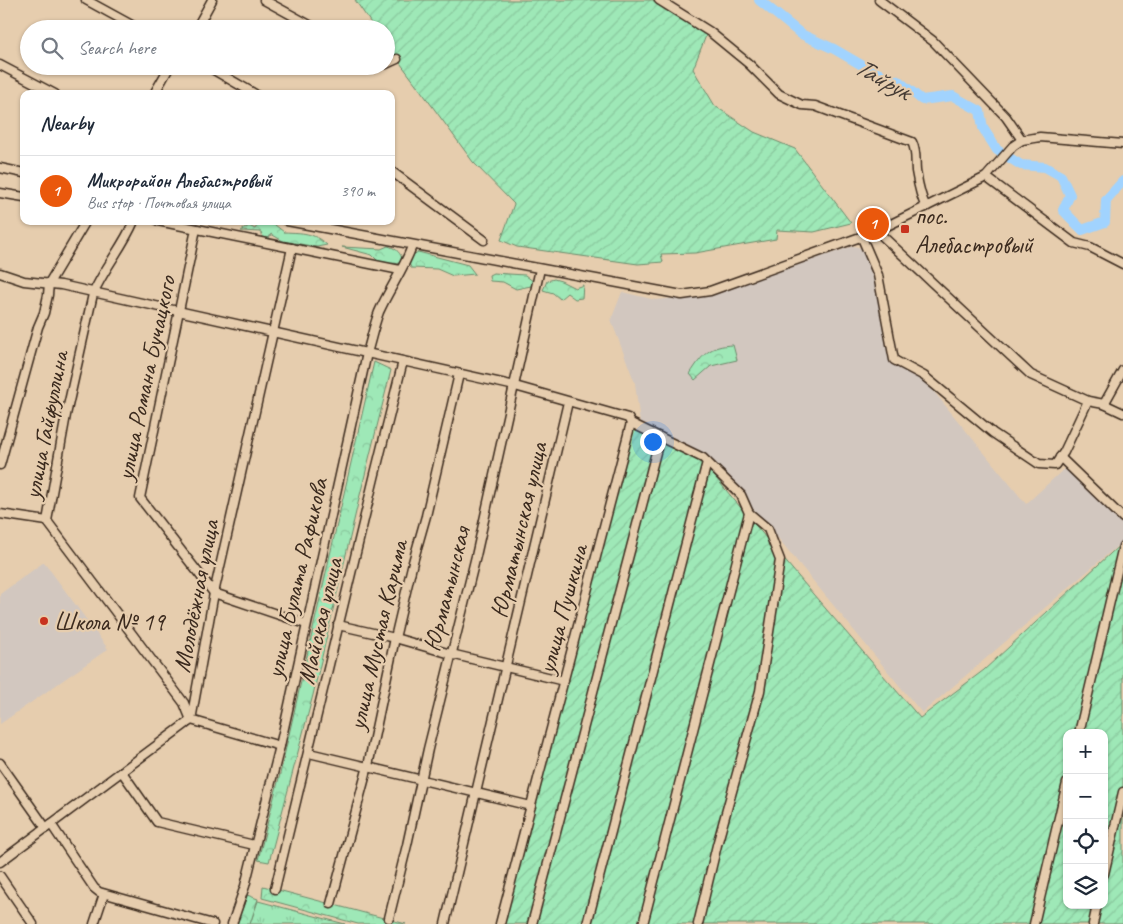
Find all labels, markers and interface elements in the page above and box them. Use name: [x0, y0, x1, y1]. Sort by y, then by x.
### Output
search box: [20, 20, 395, 75]
icon: search: [38, 34, 66, 62]
text: Search here: [78, 36, 155, 60]
water label: Тайрук: [849, 50, 921, 109]
text: Nearby: [40, 110, 93, 136]
text: Микрорайон Алебастровый: [87, 169, 271, 193]
text: 1: [52, 181, 60, 201]
text: 390 m: [341, 181, 375, 201]
text: Bus stop · Почтовая улица: [87, 193, 231, 213]
place label: пос. Алебастровый: [915, 200, 1034, 261]
pin: 1: [857, 205, 889, 243]
marker: пос. Алебастровый: [899, 223, 911, 235]
street label: улица Романа Бучацкого: [108, 272, 183, 485]
street label: улица Гайфуллина: [16, 346, 77, 504]
your location: [640, 429, 666, 455]
street label: Юрматынская улица: [483, 437, 555, 621]
street label: улица Булата Рафикова: [258, 473, 336, 683]
street label: Молодёжная улица: [166, 516, 227, 675]
street label: Юрматынская: [416, 522, 478, 655]
street label: улица Мустая Карима: [340, 535, 416, 735]
street label: улица Пушкина: [530, 539, 596, 679]
street label: Майская улица: [290, 553, 350, 687]
place label: Школа № 19: [54, 606, 166, 638]
marker: Школа № 19: [38, 615, 50, 627]
map controls: [1063, 729, 1108, 909]
button: +: [1063, 729, 1108, 774]
button: −: [1063, 774, 1108, 819]
button: locate: [1063, 819, 1108, 864]
button: layers: [1063, 864, 1108, 909]

